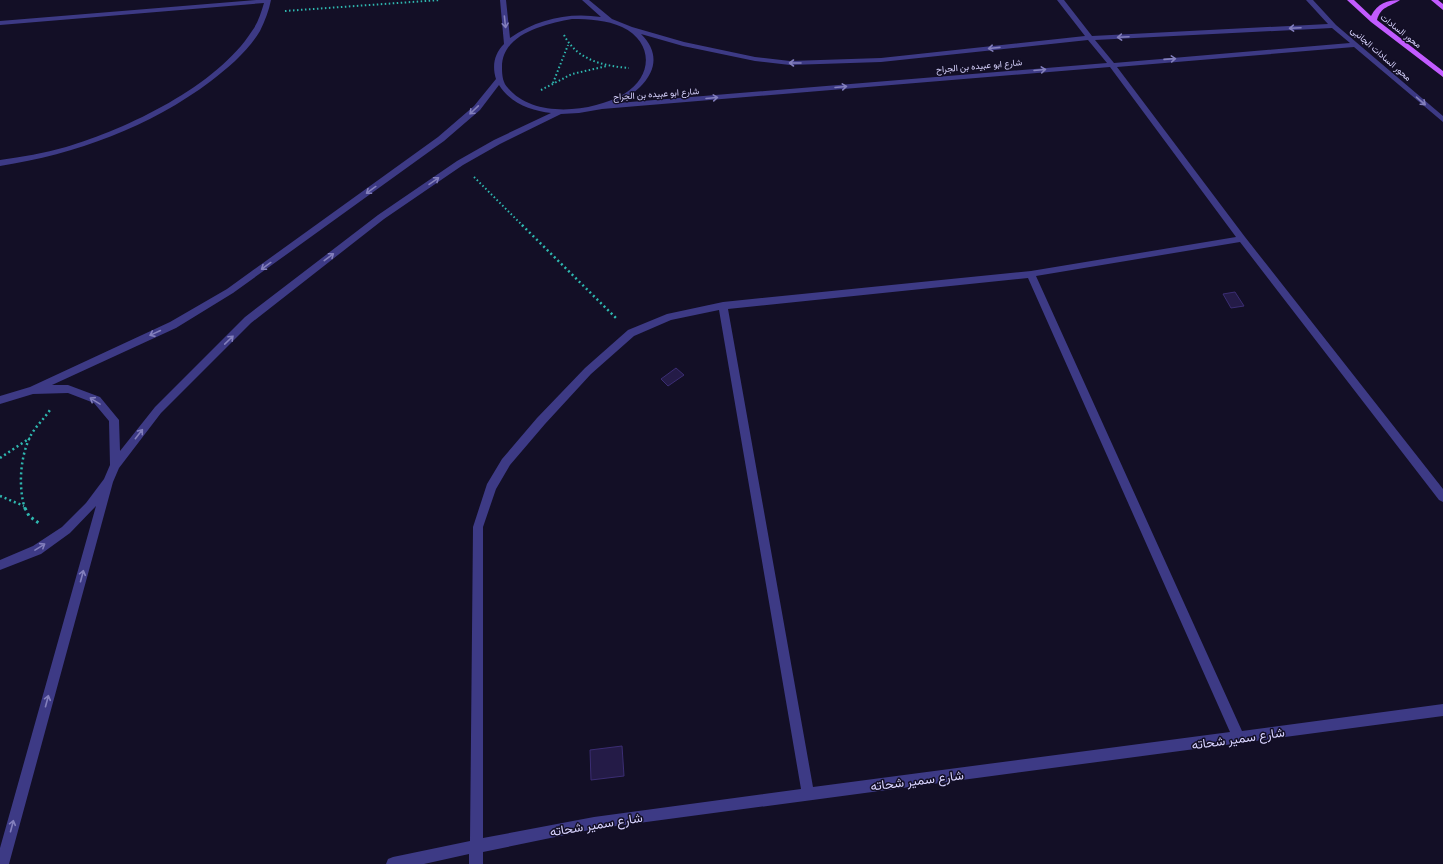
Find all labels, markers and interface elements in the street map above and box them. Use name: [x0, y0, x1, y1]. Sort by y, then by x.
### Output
street label: محور السادات: [1378, 12, 1424, 51]
one-way arrow: [501, 15, 509, 28]
one-way arrow: [1289, 24, 1302, 31]
street label: محور السادات الجانبى: [1348, 25, 1413, 84]
one-way arrow: [1117, 33, 1130, 40]
one-way arrow: [988, 44, 1001, 52]
one-way arrow: [1163, 56, 1176, 63]
street label: شارع ابو عبيده بن الجراح: [936, 57, 1023, 76]
one-way arrow: [789, 59, 802, 67]
one-way arrow: [1033, 66, 1046, 73]
one-way arrow: [834, 83, 847, 91]
street label: شارع ابو عبيده بن الجراح: [613, 86, 699, 103]
one-way arrow: [705, 95, 718, 102]
one-way arrow: [1415, 97, 1426, 106]
one-way arrow: [469, 105, 479, 115]
one-way arrow: [428, 177, 439, 185]
one-way arrow: [366, 186, 377, 194]
one-way arrow: [323, 253, 334, 261]
one-way arrow: [260, 261, 271, 270]
one-way arrow: [149, 330, 161, 337]
one-way arrow: [224, 335, 234, 345]
one-way arrow: [90, 397, 101, 405]
one-way arrow: [135, 428, 143, 439]
one-way arrow: [34, 543, 45, 551]
one-way arrow: [78, 570, 86, 583]
one-way arrow: [44, 695, 51, 708]
street label: شارع سمير شحاته: [1191, 726, 1286, 754]
street label: شارع سمير شحاته: [870, 768, 965, 796]
street label: شارع سمير شحاته: [549, 811, 644, 841]
one-way arrow: [9, 820, 16, 833]

